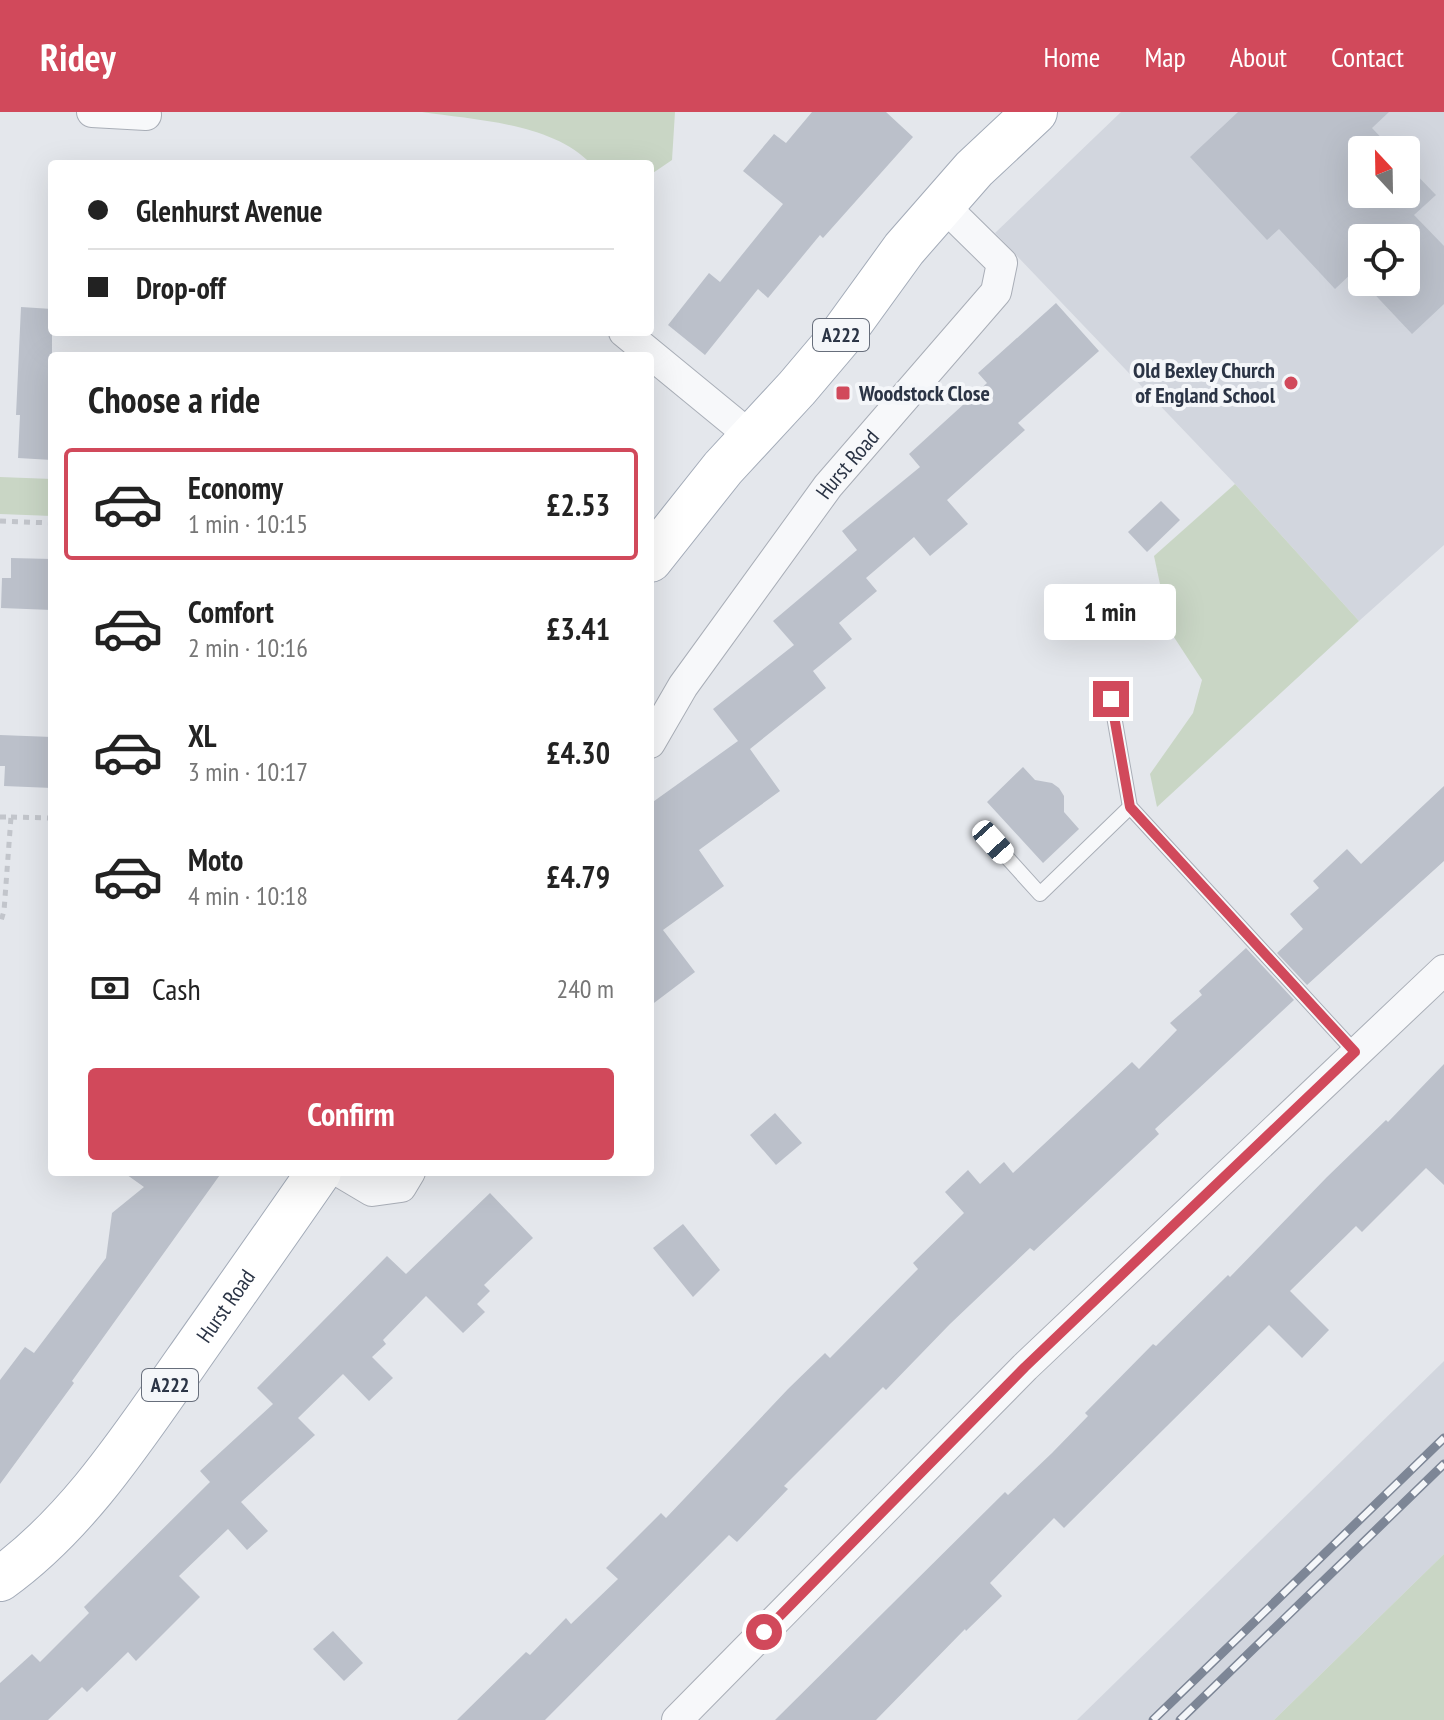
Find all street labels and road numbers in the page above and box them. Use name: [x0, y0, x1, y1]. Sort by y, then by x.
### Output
road number: A222: [813, 319, 869, 351]
street label: Hurst Road: [809, 423, 885, 504]
street label: Hurst Road: [190, 1264, 261, 1348]
road number: A222: [142, 1369, 198, 1401]

